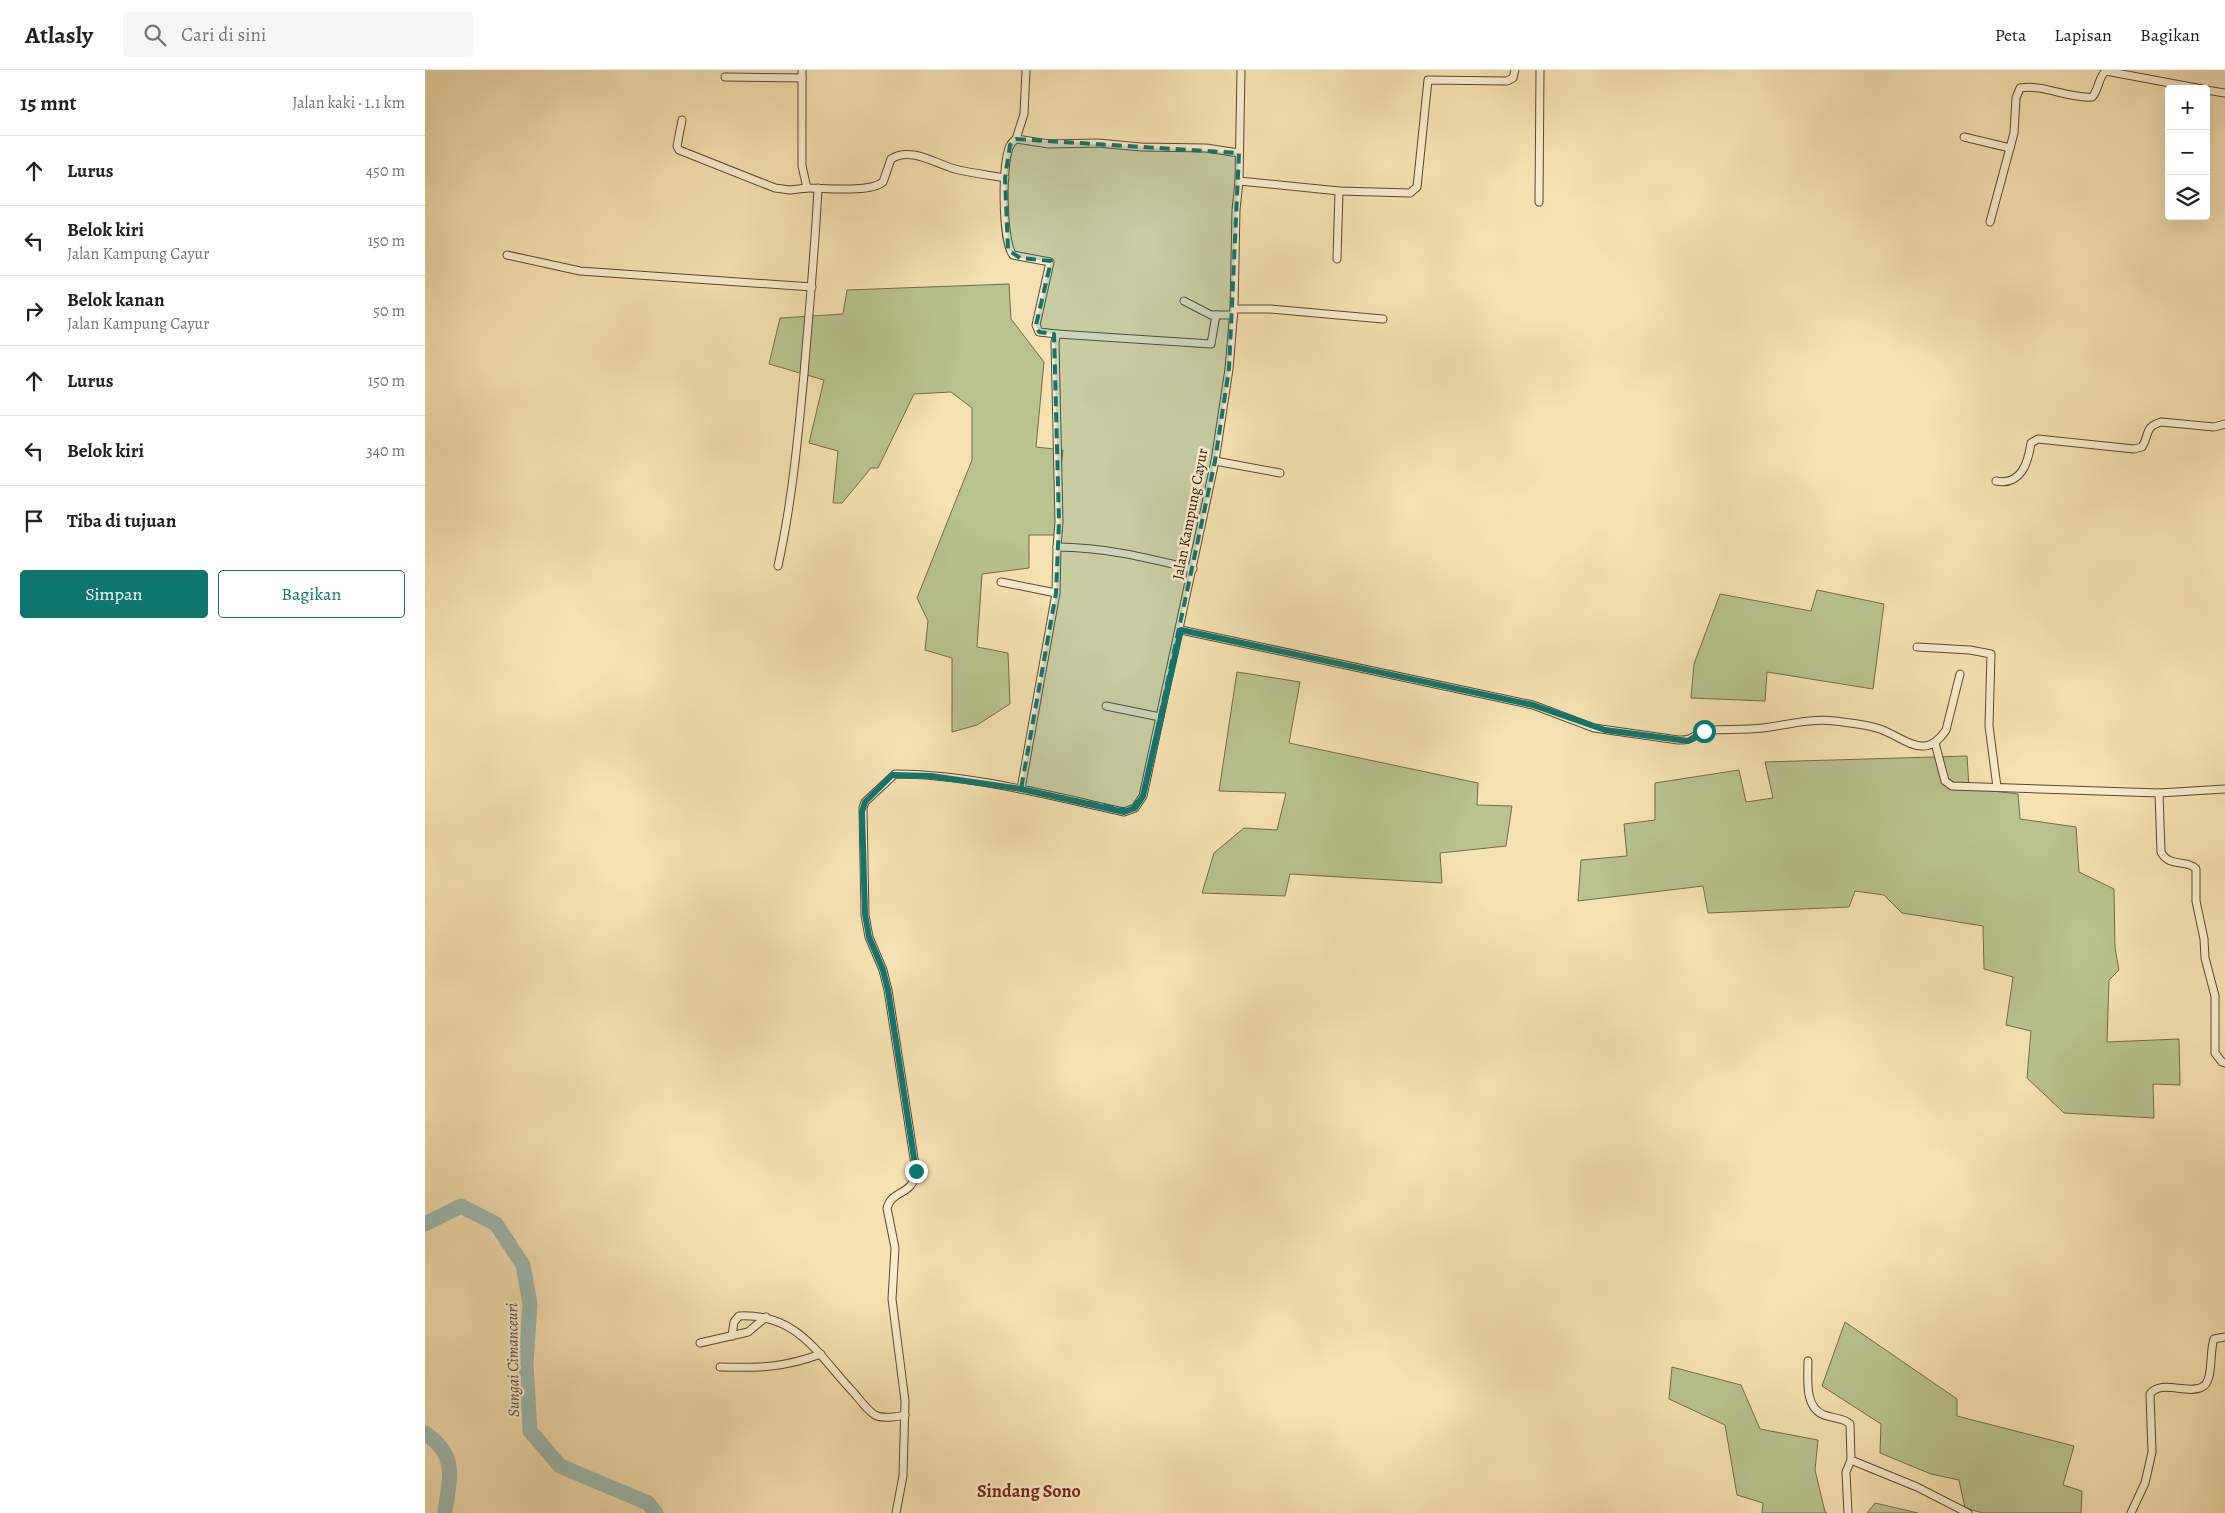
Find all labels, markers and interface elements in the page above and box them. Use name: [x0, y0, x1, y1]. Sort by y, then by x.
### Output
search box: [123, 12, 473, 57]
text: Atlasly: [25, 19, 93, 51]
icon: search: [141, 21, 169, 49]
text: Cari di sini: [181, 22, 266, 48]
text: Peta: [1995, 23, 2026, 47]
text: Lapisan: [2054, 23, 2112, 47]
text: Bagikan: [2140, 23, 2200, 47]
map controls: [2165, 85, 2210, 220]
button: +: [2165, 85, 2210, 130]
text: 15 mnt: [20, 89, 77, 117]
text: Jalan kaki · 1.1 km: [292, 92, 405, 114]
button: −: [2165, 130, 2210, 175]
icon: ahead: [20, 157, 48, 185]
text: Lurus: [67, 158, 113, 184]
text: 450 m: [366, 160, 405, 182]
button: layers: [2165, 175, 2210, 220]
text: Belok kiri: [67, 217, 144, 243]
icon: left: [20, 227, 48, 255]
text: 150 m: [368, 230, 405, 252]
text: Jalan Kampung Cayur: [67, 243, 209, 265]
text: Belok kanan: [67, 287, 165, 313]
icon: right: [20, 297, 48, 325]
text: 50 m: [373, 300, 405, 322]
text: Jalan Kampung Cayur: [67, 313, 209, 335]
icon: ahead: [20, 367, 48, 395]
text: Lurus: [67, 368, 113, 394]
text: 150 m: [368, 370, 405, 392]
icon: left: [20, 437, 48, 465]
text: Belok kiri: [67, 438, 144, 464]
text: 340 m: [366, 440, 405, 462]
street label: Jalan Kampung Cayur: [1167, 446, 1213, 581]
icon: arrive: [20, 507, 48, 535]
text: Tiba di tujuan: [67, 508, 176, 534]
button: Simpan: [20, 570, 208, 618]
button: Bagikan: [218, 570, 405, 618]
route start: [1693, 720, 1716, 743]
route end: [905, 1160, 928, 1183]
water label: Sungai Cimanceuri: [501, 1303, 525, 1417]
district label: Sindang Sono: [977, 1479, 1081, 1503]

